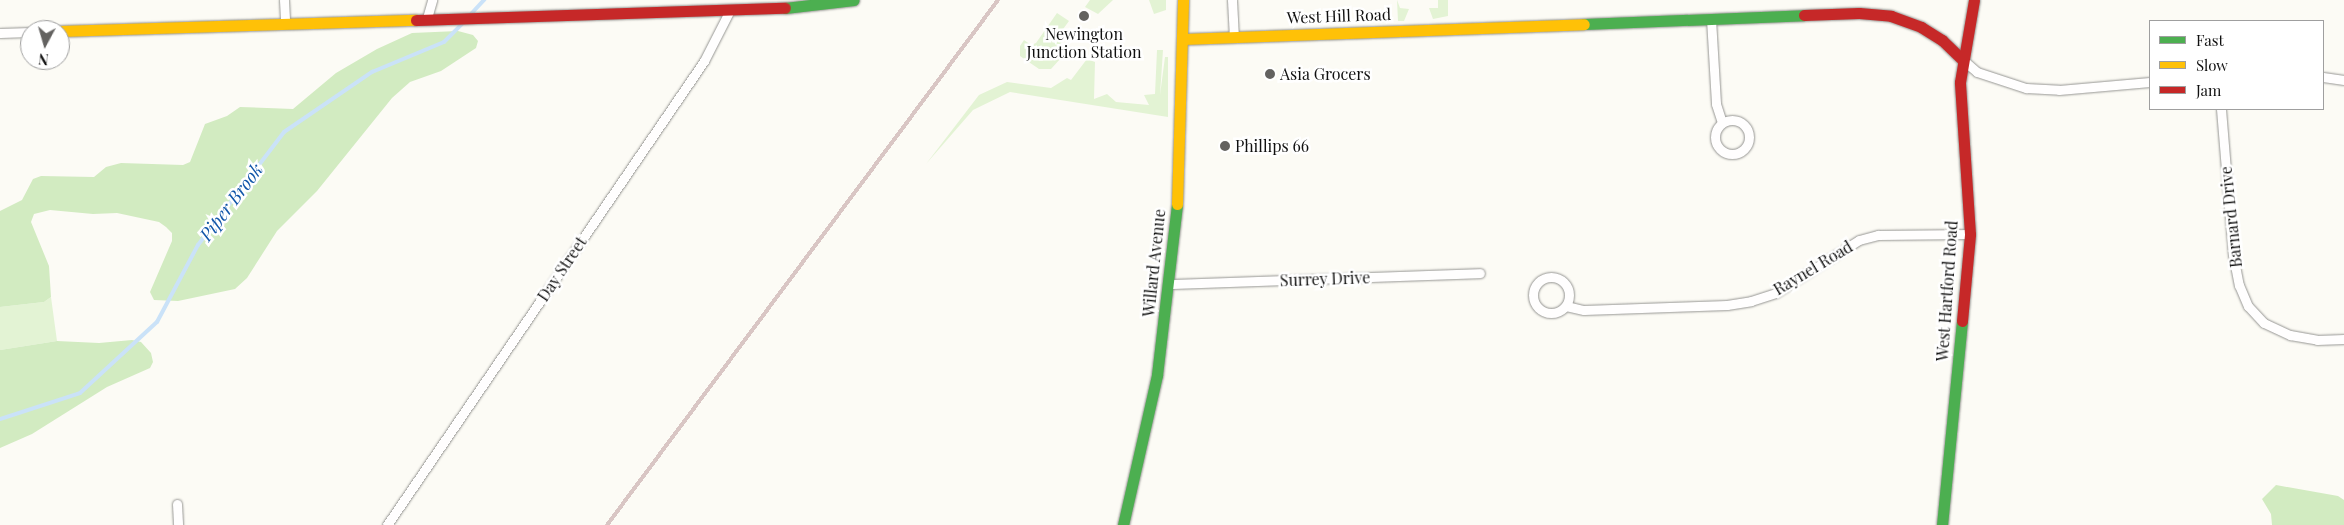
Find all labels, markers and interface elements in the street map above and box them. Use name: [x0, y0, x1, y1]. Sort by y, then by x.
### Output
street label: West Hill Road: [1286, 5, 1392, 27]
marker: Newington Junction Station: [1078, 10, 1090, 22]
north arrow: [20, 20, 70, 70]
legend: [2149, 20, 2324, 110]
place label: Newington Junction Station: [1026, 24, 1142, 62]
text: Fast: [2196, 30, 2224, 50]
text: N: [37, 49, 50, 69]
text: Slow: [2196, 55, 2228, 75]
place label: Asia Grocers: [1280, 64, 1371, 84]
marker: Asia Grocers: [1264, 68, 1276, 80]
text: Jam: [2196, 80, 2221, 100]
place label: Phillips 66: [1235, 136, 1309, 156]
marker: Phillips 66: [1219, 140, 1231, 152]
water label: Piper Brook: [195, 159, 267, 245]
street label: Barnard Drive: [2216, 165, 2246, 269]
street label: Willard Avenue: [1139, 208, 1169, 318]
street label: West Hartford Road: [1932, 220, 1962, 362]
street label: Day Street: [533, 233, 591, 305]
street label: Raynel Road: [1770, 237, 1856, 299]
street label: Surrey Drive: [1279, 268, 1371, 290]

